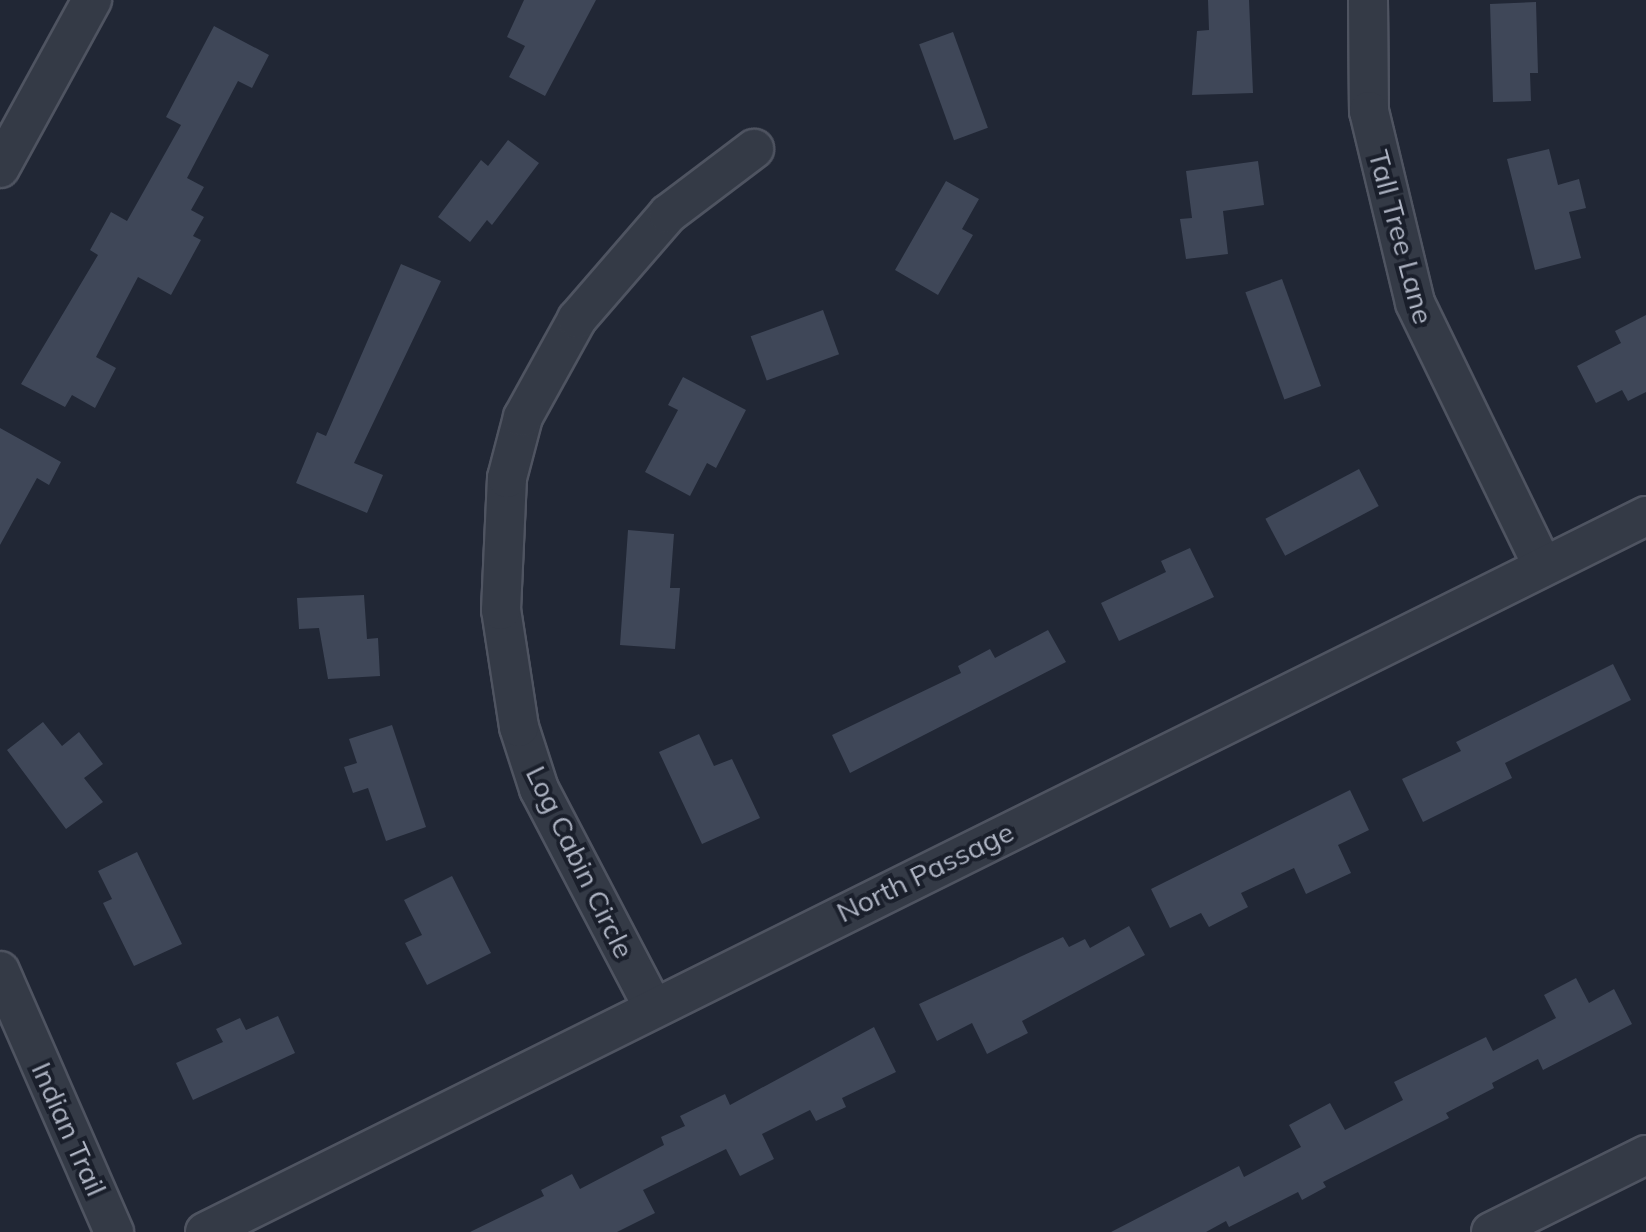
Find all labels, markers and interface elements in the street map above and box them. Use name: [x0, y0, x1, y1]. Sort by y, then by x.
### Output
street label: Tall Tree Lane: [1362, 146, 1440, 328]
street label: Log Cabin Circle: [519, 760, 641, 964]
street label: North Passage: [831, 815, 1019, 929]
street label: Indian Trail: [25, 1057, 113, 1201]

